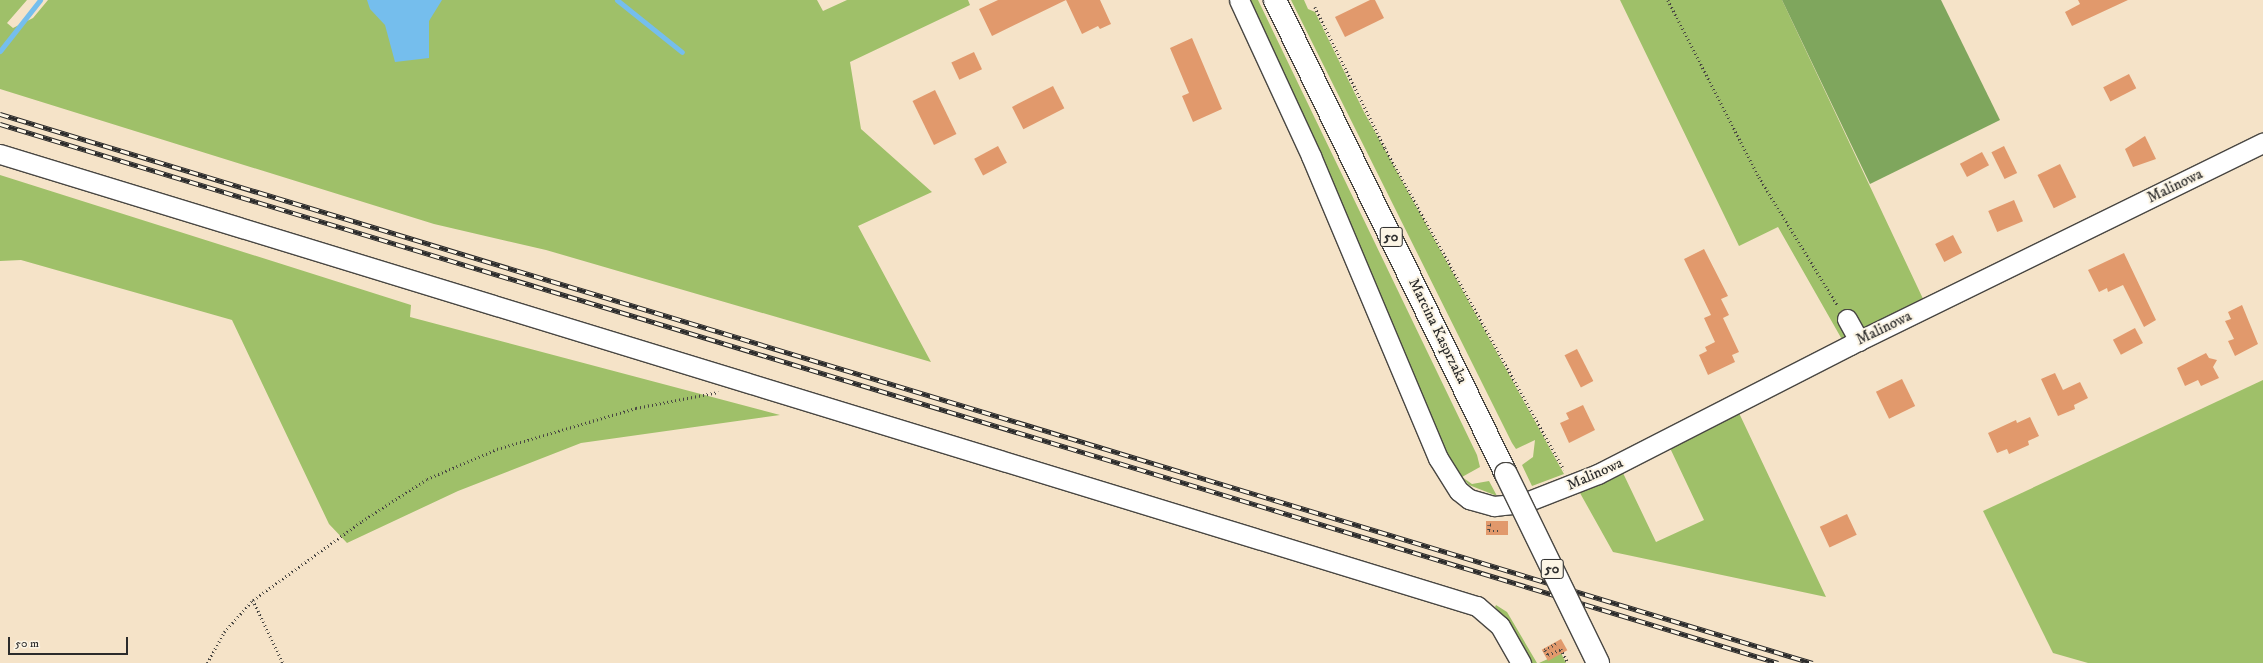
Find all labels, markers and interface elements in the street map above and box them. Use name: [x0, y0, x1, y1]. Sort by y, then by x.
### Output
street label: Malinowa: [2144, 165, 2206, 207]
road number: 50: [1379, 225, 1403, 249]
street label: Marcina Kasprzaka: [1405, 275, 1471, 387]
street label: Malinowa: [1853, 307, 1915, 349]
street label: Malinowa: [1564, 454, 1626, 494]
road number: 50: [1540, 557, 1564, 581]
scale bar: [10, 629, 130, 655]
text: 50 m: [15, 636, 39, 651]

